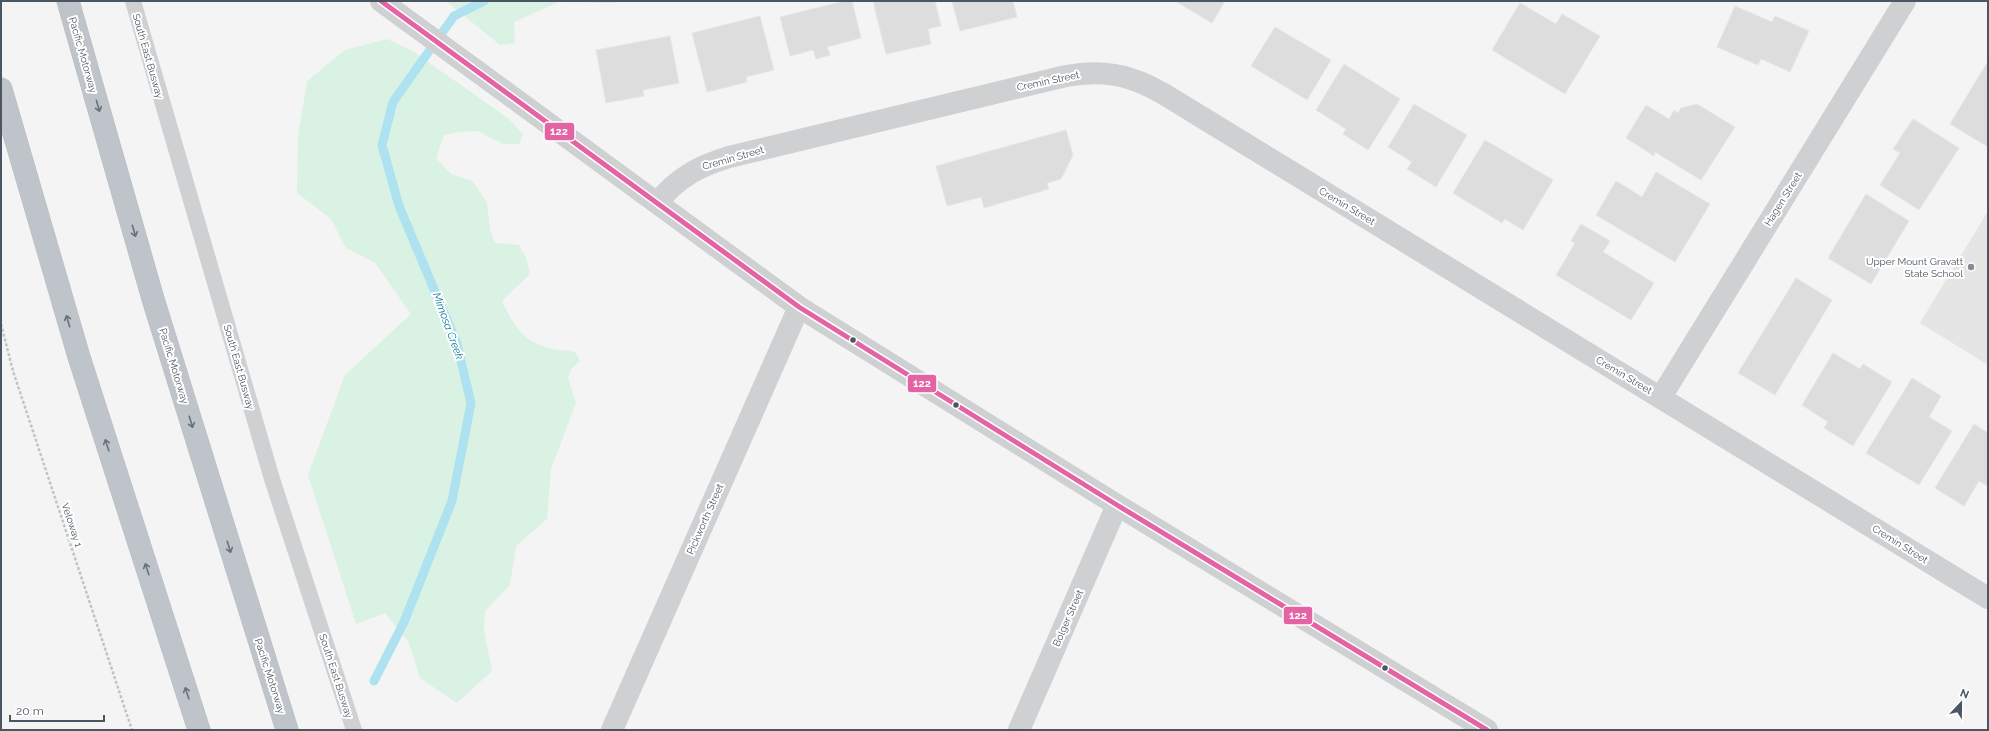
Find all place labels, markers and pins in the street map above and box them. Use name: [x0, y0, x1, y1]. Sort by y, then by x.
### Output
place label: Upper Mount Gravatt State School: [1866, 256, 1964, 279]
marker: Upper Mount Gravatt State School: [1966, 262, 1976, 272]
unlabelled marker: [848, 335, 858, 345]
unlabelled marker: [951, 400, 961, 410]
unlabelled marker: [1380, 663, 1390, 673]

